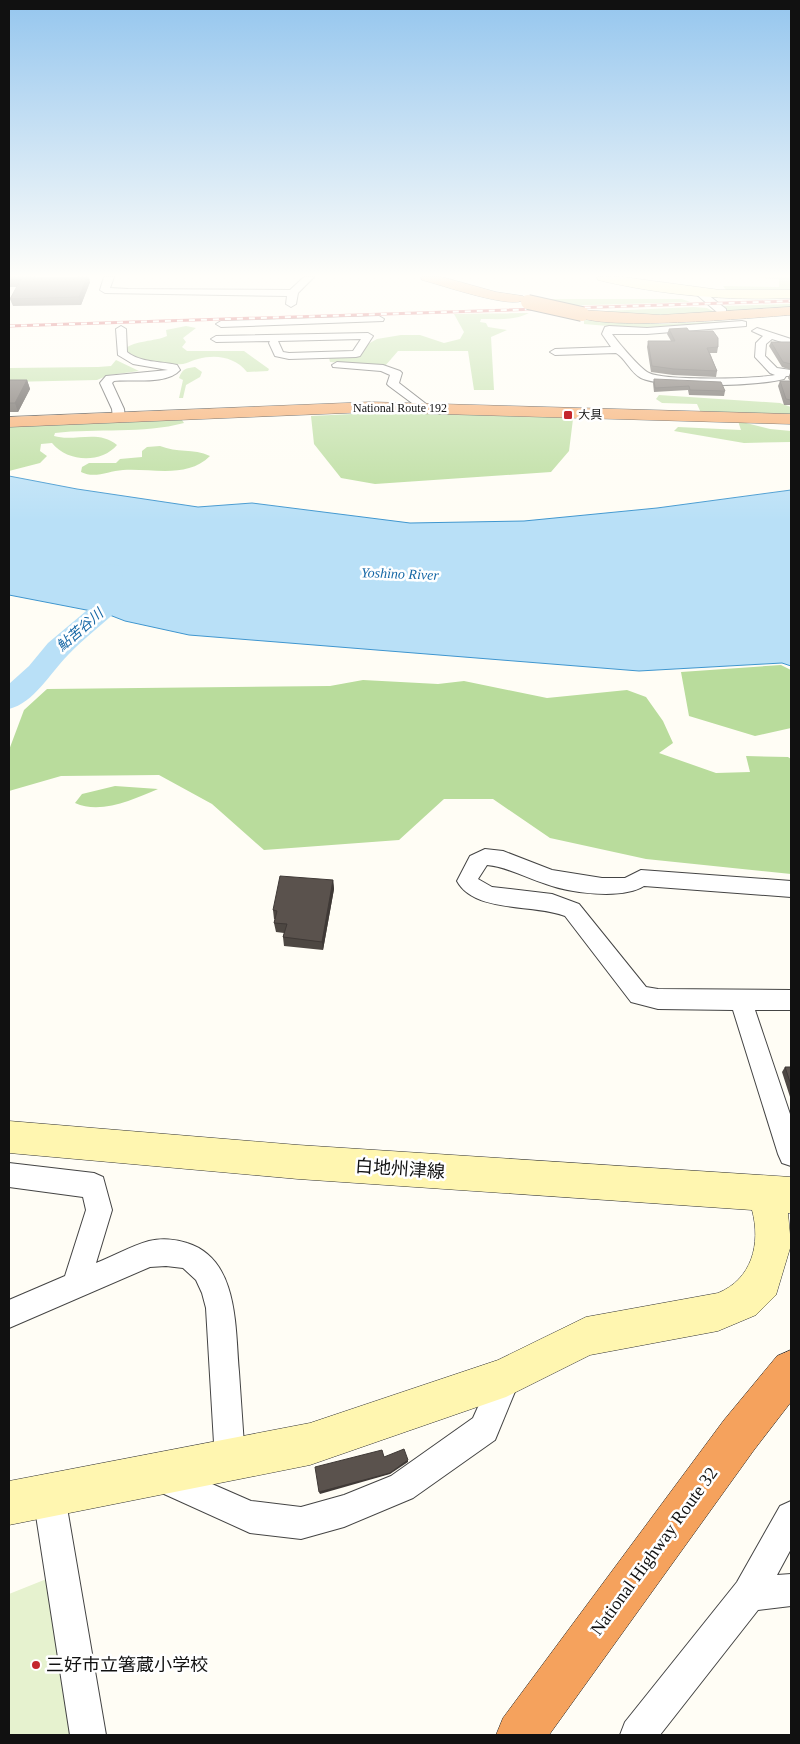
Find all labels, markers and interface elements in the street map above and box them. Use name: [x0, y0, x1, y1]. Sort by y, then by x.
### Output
street label: National Route 192: [353, 401, 447, 415]
place label: 大具: [578, 408, 602, 422]
marker: 大具: [562, 409, 574, 421]
water label: Yoshino River: [361, 565, 440, 583]
water label: 鮎苦谷川: [54, 605, 108, 654]
street label: 白地州津線: [354, 1156, 446, 1182]
street label: National Highway Route 32: [586, 1463, 722, 1639]
place label: 三好市立箸蔵小学校: [46, 1655, 208, 1675]
marker: 三好市立箸蔵小学校: [30, 1659, 42, 1671]

